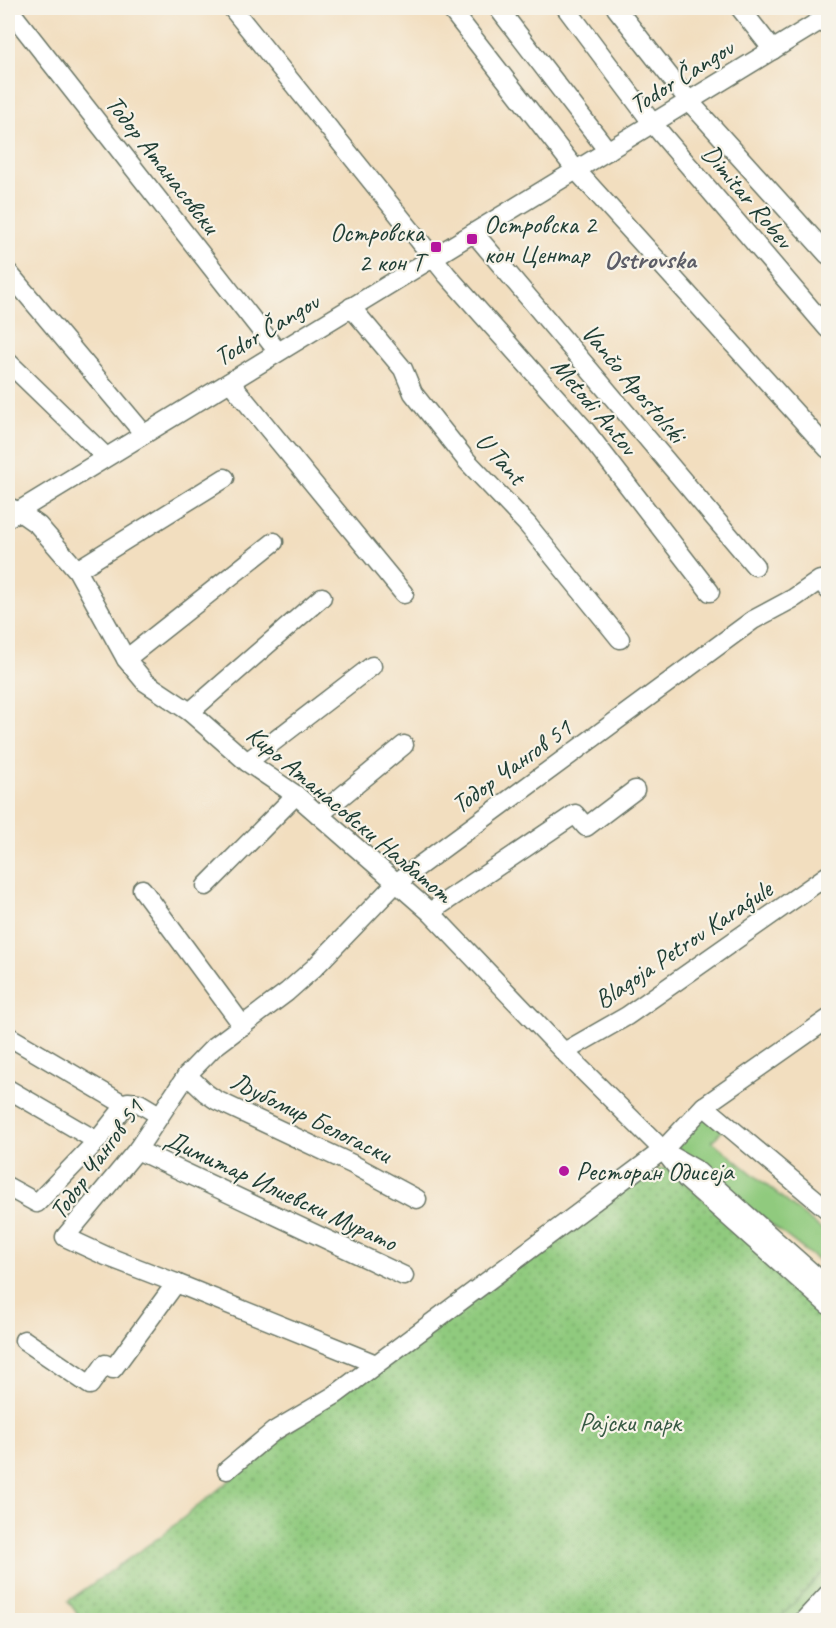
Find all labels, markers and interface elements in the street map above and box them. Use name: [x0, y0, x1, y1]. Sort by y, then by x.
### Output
street label: Todor Čangov: [623, 30, 741, 121]
street label: Тодор Атанасовски: [98, 88, 229, 242]
street label: Dimitar Robev: [695, 138, 802, 257]
place label: Островска 2 кон Центар: [484, 208, 598, 271]
place label: Островска 2 кон T: [330, 216, 429, 279]
marker: Островска 2 кон Центар: [465, 232, 479, 246]
marker: Островска 2 кон T: [429, 240, 443, 254]
district label: Ostrovska: [604, 242, 698, 276]
street label: Todor Čangov: [208, 284, 327, 374]
street label: Vančo Apostolski: [574, 317, 695, 452]
street label: Metodi Antov: [544, 351, 647, 464]
street label: U Tant: [468, 425, 535, 493]
street label: Тодор Чангов 51: [445, 711, 579, 821]
street label: Киро Атанасовски Налбатот: [240, 718, 461, 912]
street label: Blagoja Petrov Karaǵule: [588, 872, 780, 1016]
street label: Љубомир Белогаски: [225, 1064, 398, 1171]
street label: Тодор Чангов 51: [42, 1092, 152, 1226]
street label: Димитар Илиевски Мурато: [160, 1122, 404, 1259]
place label: Ресторан Одисеја: [576, 1155, 735, 1188]
marker: Ресторан Одисеја: [557, 1164, 571, 1178]
park label: Рајски парк: [579, 1406, 683, 1439]

